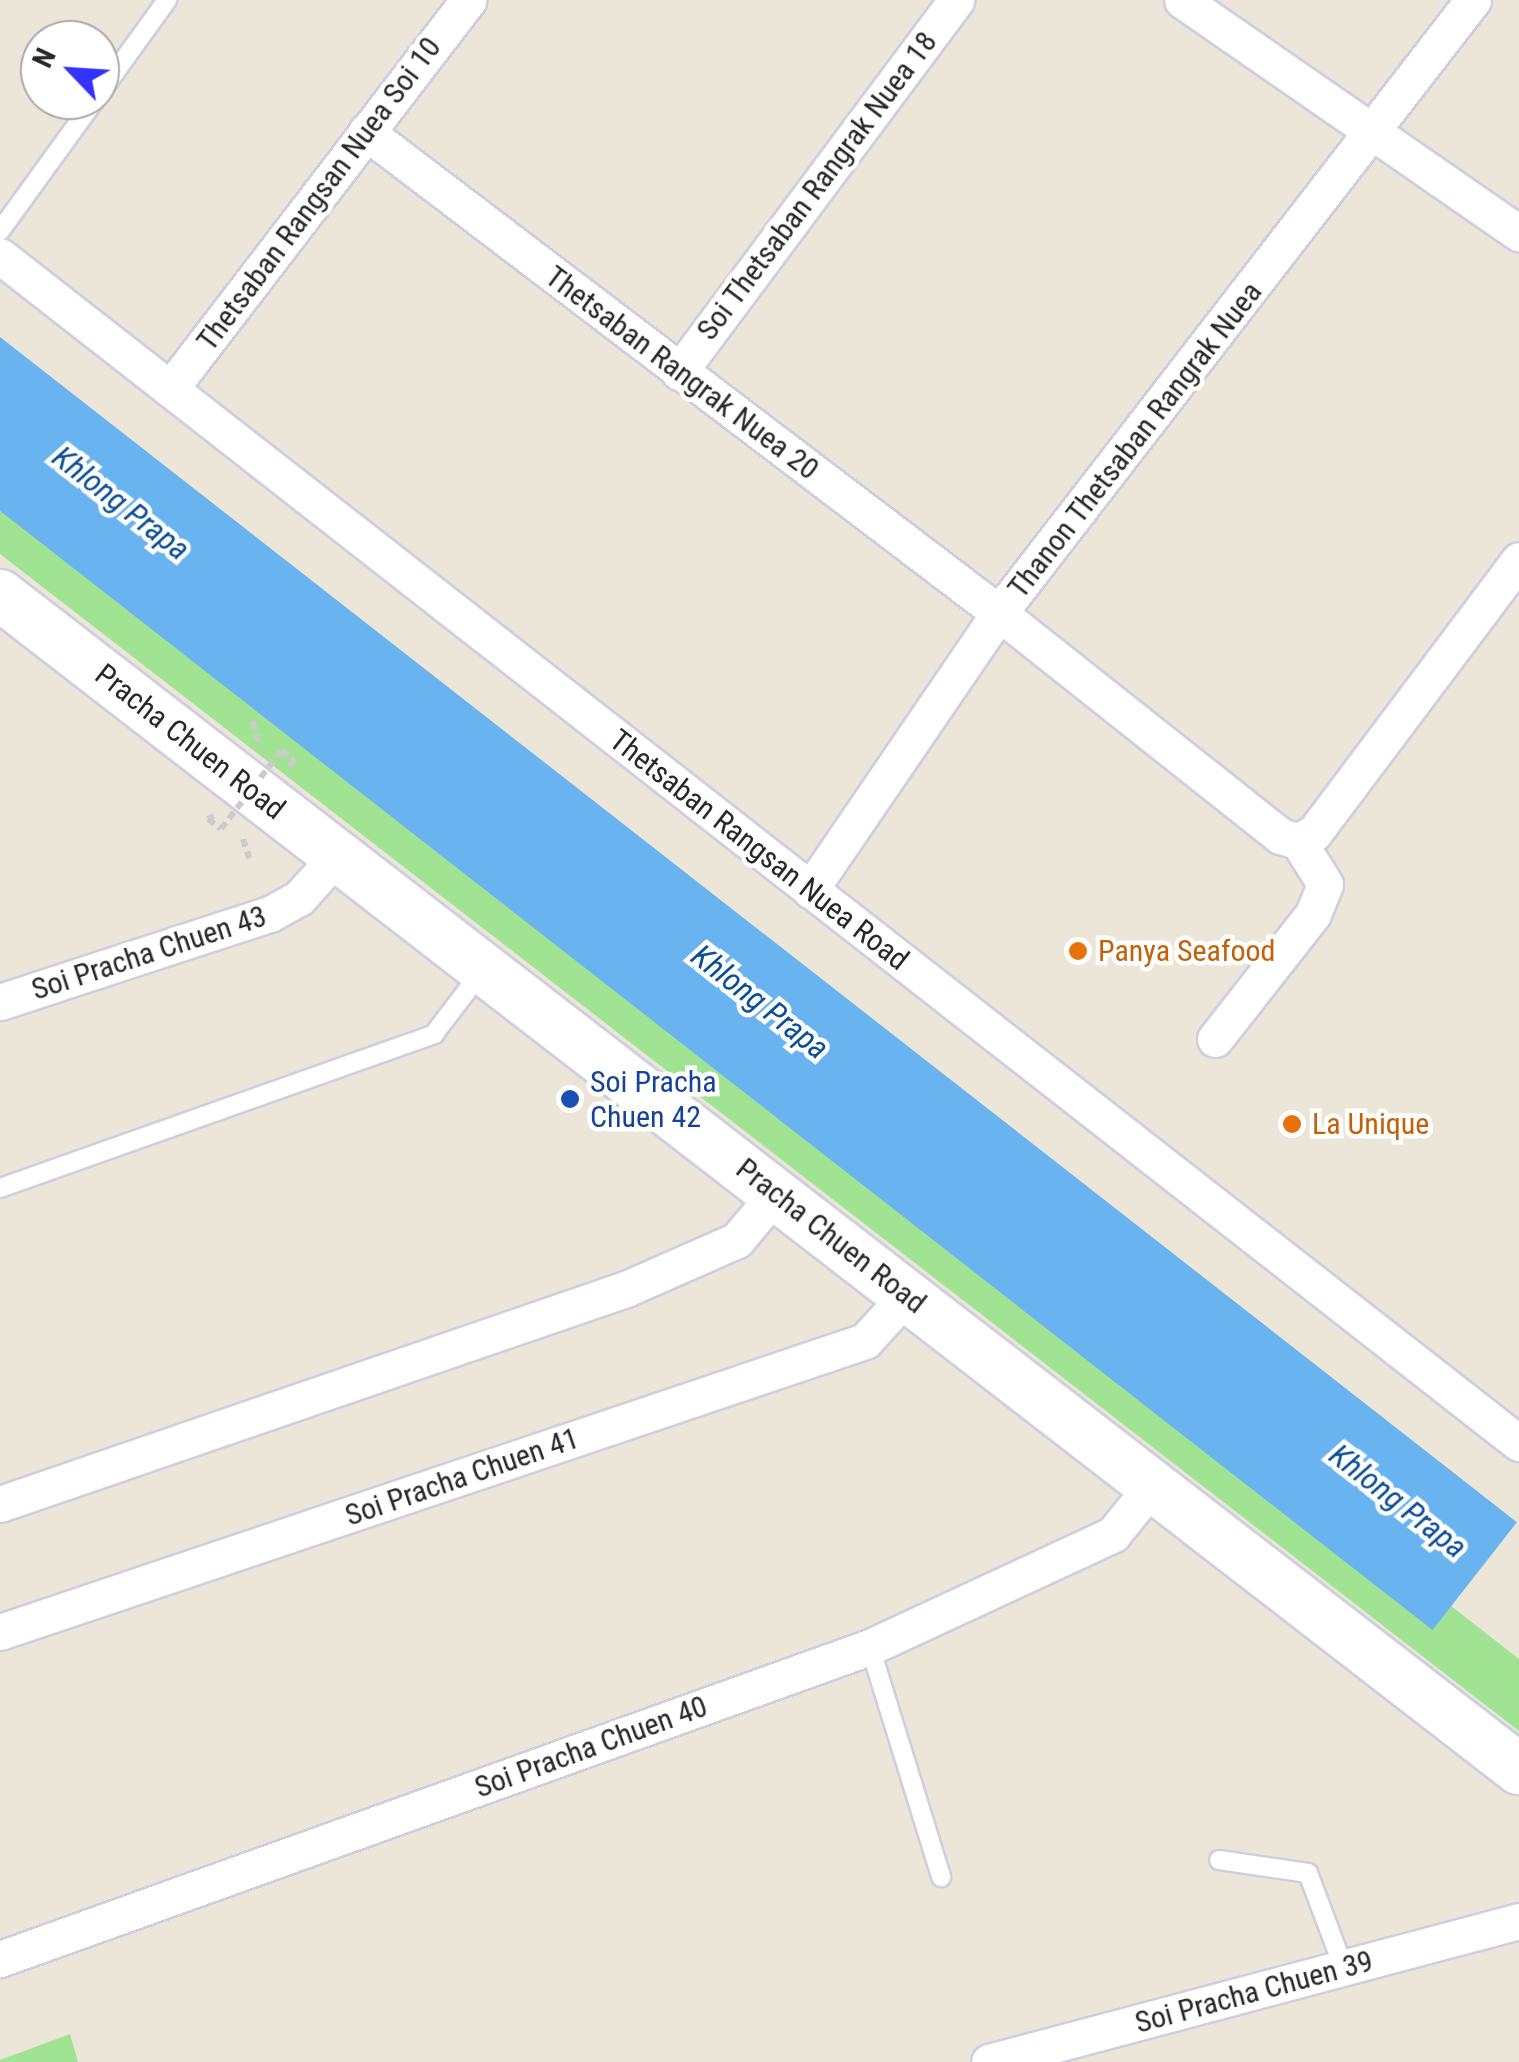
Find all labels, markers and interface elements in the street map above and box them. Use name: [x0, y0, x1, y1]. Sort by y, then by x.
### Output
north arrow: [20, 20, 120, 120]
street label: Soi Thetsaban Rangrak Nuea 18: [689, 25, 945, 347]
street label: Thetsaban Rangsan Nuea Soi 10: [189, 30, 449, 358]
text: N: [26, 43, 63, 73]
street label: Thetsaban Rangrak Nuea 20: [538, 259, 826, 487]
street label: Thanon Thetsaban Rangrak Nuea: [1000, 275, 1270, 605]
water label: Khlong Prapa: [45, 438, 197, 568]
street label: Pracha Chuen Road: [88, 657, 292, 827]
street label: Thetsaban Rangsan Nuea Road: [602, 722, 916, 978]
street label: Soi Pracha Chuen 43: [27, 898, 271, 1008]
place label: Panya Seafood: [1098, 933, 1275, 969]
water label: Khlong Prapa: [684, 937, 836, 1067]
marker: Panya Seafood: [1067, 940, 1089, 962]
place label: Soi Pracha Chuen 42: [590, 1064, 717, 1134]
marker: Soi Pracha Chuen 42: [559, 1088, 581, 1110]
place label: La Unique: [1312, 1106, 1429, 1142]
marker: La Unique: [1281, 1113, 1303, 1135]
street label: Pracha Chuen Road: [729, 1151, 933, 1321]
street label: Soi Pracha Chuen 41: [340, 1420, 584, 1534]
water label: Khlong Prapa: [1322, 1436, 1474, 1566]
street label: Soi Pracha Chuen 40: [470, 1688, 712, 1806]
street label: Soi Pracha Chuen 39: [1131, 1943, 1377, 2041]

